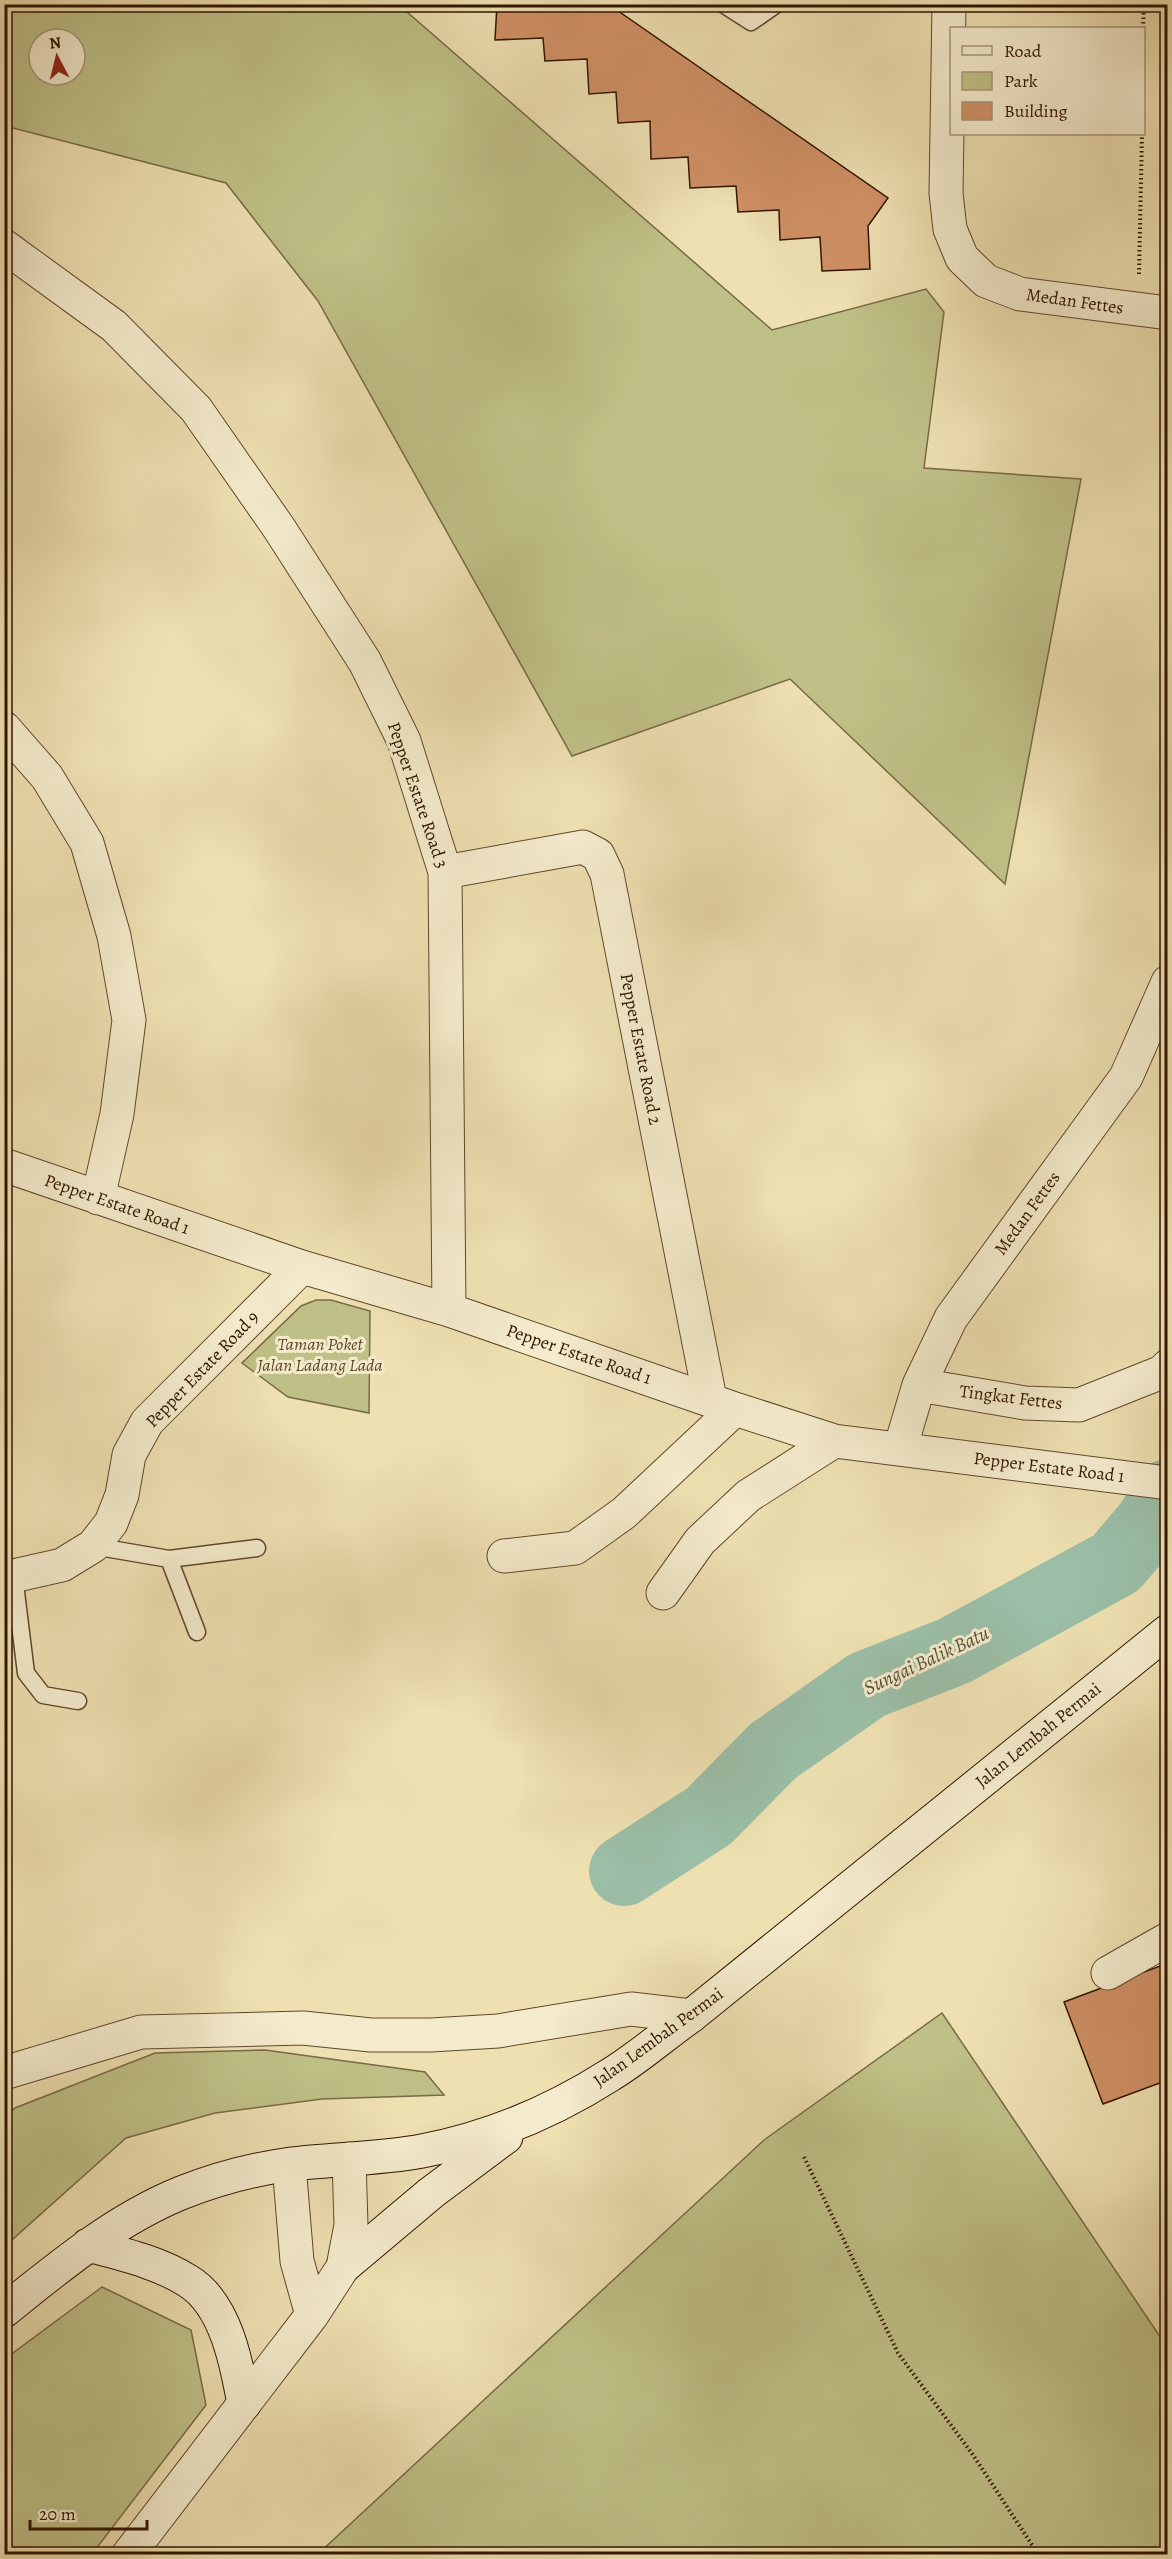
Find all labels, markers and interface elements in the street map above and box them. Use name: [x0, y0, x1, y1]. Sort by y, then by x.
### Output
north arrow: [27, 27, 87, 87]
legend: [950, 27, 1145, 135]
text: N: [48, 31, 63, 55]
text: Road: [1004, 39, 1042, 63]
text: Park: [1004, 69, 1038, 93]
text: Building: [1004, 99, 1068, 123]
street label: Medan Fettes: [1025, 282, 1125, 320]
street label: Pepper Estate Road 3: [382, 719, 454, 871]
street label: Pepper Estate Road 2: [615, 971, 668, 1127]
street label: Medan Fettes: [988, 1166, 1066, 1260]
street label: Pepper Estate Road 1: [41, 1168, 193, 1240]
street label: Pepper Estate Road 9: [140, 1305, 264, 1433]
street label: Pepper Estate Road 1: [503, 1318, 655, 1390]
park label: Taman Poket Jalan Ladang Lada: [256, 1332, 383, 1377]
street label: Tingkat Fettes: [958, 1379, 1064, 1415]
street label: Pepper Estate Road 1: [972, 1446, 1126, 1488]
water label: Sungai Balik Batu: [859, 1619, 994, 1701]
street label: Jalan Lembah Permai: [970, 1677, 1106, 1793]
street label: Jalan Lembah Permai: [588, 1982, 728, 2092]
scale bar: [30, 2493, 147, 2531]
text: 20 m: [39, 2502, 76, 2526]

